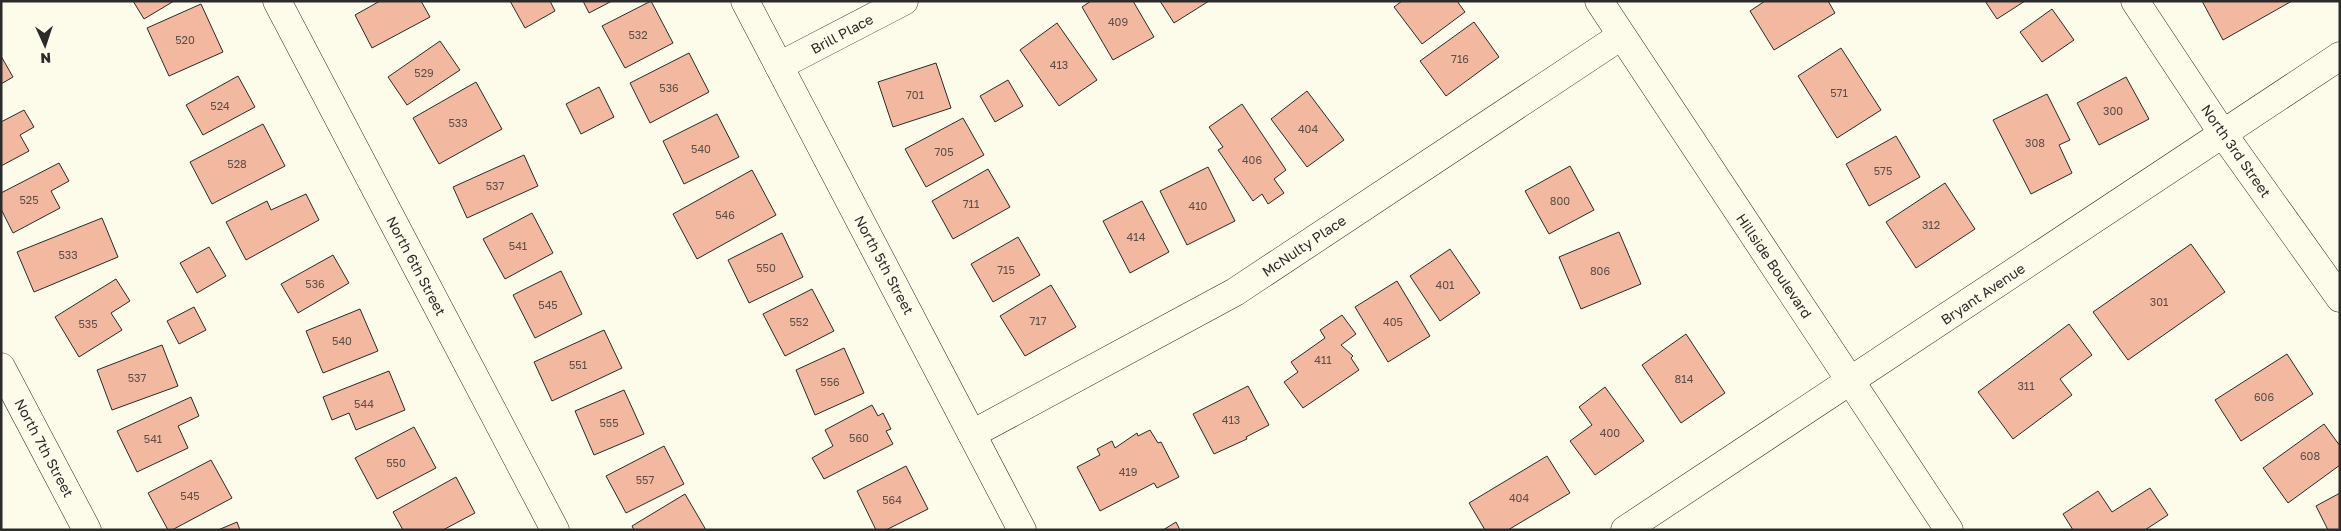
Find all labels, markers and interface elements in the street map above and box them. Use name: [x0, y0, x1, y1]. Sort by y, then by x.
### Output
street label: Brill Place: [808, 10, 876, 57]
house number: 409: [1108, 15, 1128, 28]
north arrow: [20, 20, 70, 70]
house number: 532: [628, 28, 648, 41]
house number: 520: [175, 33, 195, 46]
text: N: [40, 50, 51, 67]
house number: 716: [1451, 52, 1469, 65]
house number: 413: [1050, 58, 1068, 71]
house number: 529: [414, 66, 434, 79]
house number: 536: [659, 81, 679, 94]
house number: 571: [1830, 86, 1848, 99]
house number: 701: [906, 88, 924, 101]
house number: 524: [210, 99, 230, 112]
street label: North 3rd Street: [2198, 101, 2275, 200]
house number: 300: [2103, 104, 2123, 117]
house number: 533: [448, 116, 468, 129]
house number: 404: [1298, 122, 1318, 135]
house number: 308: [2025, 136, 2045, 149]
house number: 540: [691, 142, 711, 155]
house number: 705: [934, 145, 954, 158]
house number: 406: [1242, 153, 1262, 166]
house number: 528: [227, 157, 247, 170]
house number: 575: [1874, 164, 1892, 177]
house number: 537: [486, 179, 504, 192]
house number: 525: [19, 193, 39, 206]
house number: 800: [1550, 194, 1570, 207]
house number: 711: [963, 197, 979, 210]
house number: 410: [1189, 199, 1208, 212]
house number: 546: [715, 208, 735, 221]
street label: Hillside Boulevard: [1733, 210, 1816, 321]
street label: McNulty Place: [1259, 211, 1349, 280]
street label: North 5th Street: [851, 212, 918, 317]
street label: North 6th Street: [383, 213, 450, 318]
house number: 312: [1922, 218, 1940, 231]
house number: 414: [1127, 230, 1146, 243]
house number: 541: [509, 239, 527, 252]
house number: 533: [58, 248, 78, 261]
street label: Bryant Avenue: [1938, 259, 2028, 328]
house number: 550: [756, 261, 776, 274]
house number: 715: [997, 263, 1015, 276]
house number: 806: [1590, 264, 1610, 277]
house number: 536: [305, 277, 325, 290]
house number: 401: [1436, 278, 1454, 291]
house number: 301: [2150, 295, 2168, 308]
house number: 545: [538, 298, 558, 311]
house number: 717: [1030, 314, 1047, 327]
house number: 552: [789, 315, 809, 328]
house number: 405: [1383, 315, 1403, 328]
house number: 535: [78, 317, 98, 330]
house number: 540: [332, 334, 352, 347]
house number: 411: [1314, 353, 1332, 366]
house number: 551: [569, 358, 587, 371]
house number: 537: [128, 371, 146, 384]
house number: 814: [1675, 372, 1694, 385]
house number: 556: [820, 375, 840, 388]
house number: 311: [2017, 379, 2035, 392]
house number: 606: [2254, 390, 2274, 403]
street label: North 7th Street: [11, 396, 78, 500]
house number: 544: [354, 397, 374, 410]
house number: 413: [1222, 413, 1240, 426]
house number: 555: [599, 416, 619, 429]
house number: 400: [1600, 426, 1620, 439]
house number: 560: [849, 431, 869, 444]
house number: 541: [144, 432, 162, 445]
house number: 608: [2300, 449, 2320, 462]
house number: 550: [386, 456, 406, 469]
house number: 419: [1119, 465, 1137, 478]
house number: 557: [636, 473, 654, 486]
house number: 545: [180, 489, 200, 502]
house number: 404: [1509, 491, 1529, 504]
house number: 564: [882, 493, 902, 506]

